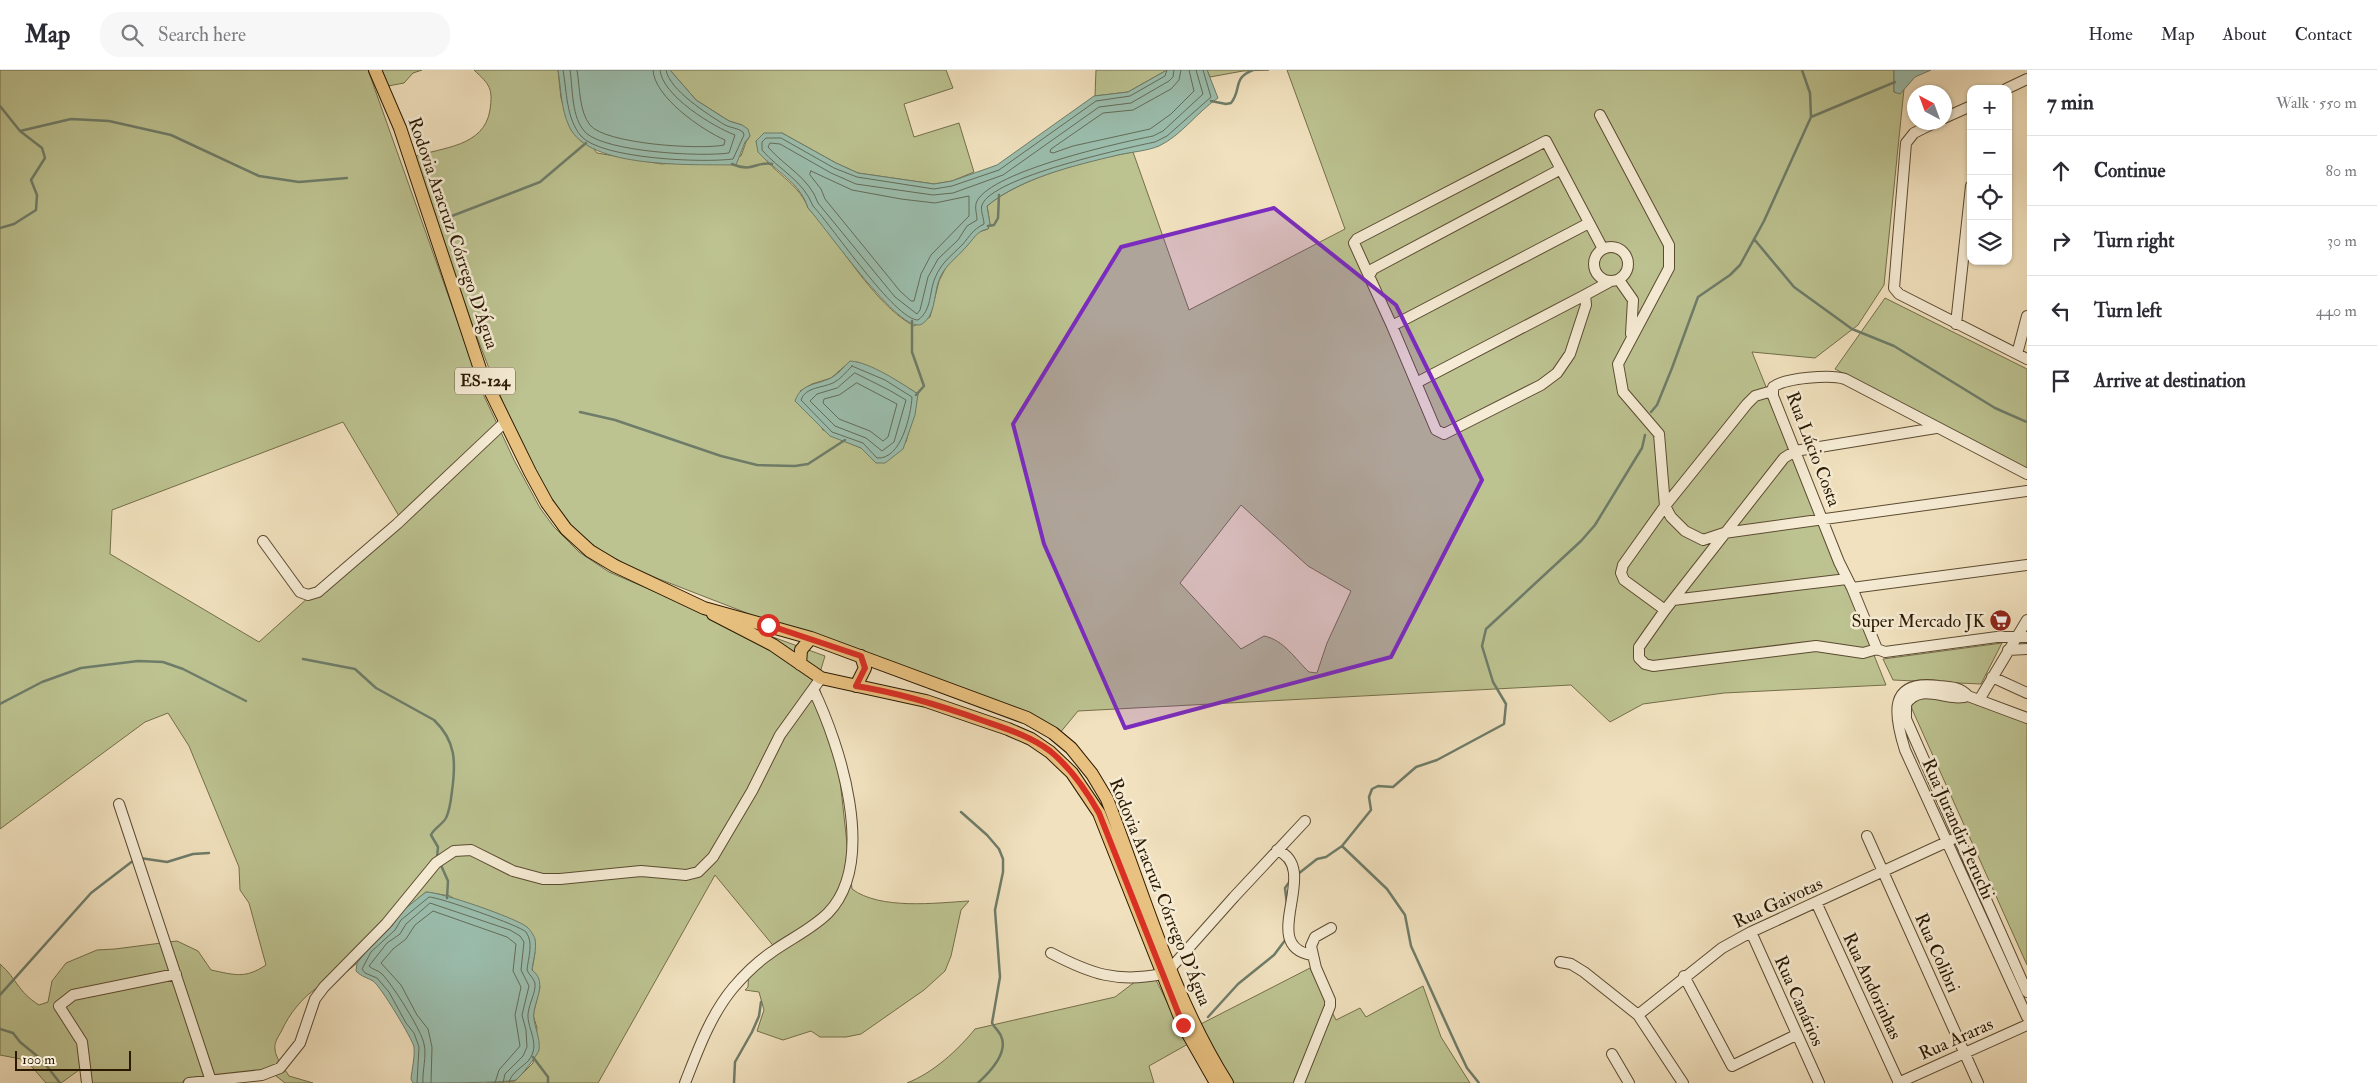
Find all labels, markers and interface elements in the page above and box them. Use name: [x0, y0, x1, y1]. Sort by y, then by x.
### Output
search box: [100, 12, 450, 57]
text: Map: [25, 19, 70, 50]
icon: search: [118, 21, 146, 49]
text: Search here: [158, 23, 246, 47]
text: Home: [2088, 23, 2133, 46]
text: Map: [2161, 23, 2195, 46]
text: About: [2223, 23, 2267, 46]
text: Contact: [2295, 23, 2352, 46]
north arrow: [1907, 85, 1952, 130]
map controls: [1967, 85, 2012, 265]
button: +: [1967, 85, 2012, 130]
text: 7 min: [2047, 89, 2094, 116]
text: Walk · 550 m: [2276, 93, 2357, 113]
street label: Rodovia Aracruz Córrego D'Água: [402, 114, 504, 352]
button: −: [1967, 130, 2012, 175]
icon: ahead: [2047, 157, 2075, 185]
text: Continue: [2094, 159, 2165, 183]
text: 80 m: [2326, 161, 2357, 181]
button: locate: [1967, 175, 2012, 220]
button: layers: [1967, 220, 2012, 265]
icon: right: [2047, 227, 2075, 255]
text: Turn right: [2094, 229, 2174, 253]
text: 30 m: [2327, 231, 2357, 251]
icon: left: [2047, 297, 2075, 325]
text: Turn left: [2094, 299, 2162, 323]
text: 440 m: [2316, 301, 2357, 321]
icon: arrive: [2047, 367, 2075, 395]
road number: ES-124: [455, 368, 515, 394]
text: Arrive at destination: [2094, 369, 2246, 393]
street label: Rua Lúcio Costa: [1781, 388, 1846, 510]
supermarket icon: Super Mercado JK: [1989, 609, 2013, 633]
place label: Super Mercado JK: [1851, 610, 1985, 633]
route start: [757, 614, 780, 637]
street label: Rua Jurandir Peruchi: [1917, 755, 2000, 903]
street label: Rodovia Aracruz Córrego D'Água: [1104, 775, 1217, 1010]
street label: Rua Gaivotas: [1730, 872, 1826, 934]
street label: Rua Colibri: [1909, 910, 1965, 996]
street label: Rua Andorinhas: [1837, 929, 1907, 1043]
street label: Rua Canários: [1769, 952, 1829, 1050]
street label: Rua Araras: [1915, 1012, 1997, 1066]
route end: [1172, 1014, 1195, 1037]
scale bar: [15, 1048, 131, 1071]
text: 100 m: [22, 1051, 55, 1068]

